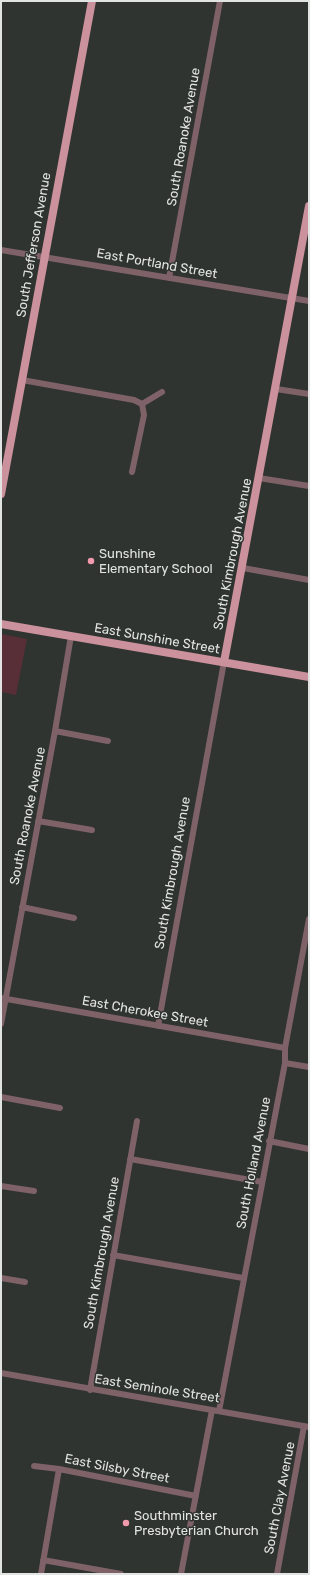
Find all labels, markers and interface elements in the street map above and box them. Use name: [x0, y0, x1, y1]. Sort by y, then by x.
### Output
street label: South Roanoke Avenue: [164, 67, 204, 207]
street label: South Jefferson Avenue: [14, 171, 54, 319]
street label: East Portland Street: [95, 246, 219, 282]
street label: South Kimbrough Avenue: [211, 477, 255, 631]
place label: Sunshine Elementary School: [99, 546, 213, 577]
marker: Sunshine Elementary School: [86, 556, 96, 566]
street label: East Sunshine Street: [93, 620, 221, 658]
street label: South Roanoke Avenue: [7, 746, 49, 886]
street label: South Kimbrough Avenue: [152, 796, 194, 950]
street label: East Cherokee Street: [81, 993, 209, 1031]
street label: South Holland Avenue: [234, 1096, 274, 1230]
street label: South Kimbrough Avenue: [81, 1176, 123, 1330]
street label: East Seminole Street: [93, 1371, 221, 1407]
street label: South Clay Avenue: [261, 1440, 299, 1556]
street label: East Silsby Street: [63, 1451, 171, 1487]
place label: Southminster Presbyterian Church: [134, 1508, 259, 1539]
marker: Southminster Presbyterian Church: [121, 1518, 131, 1528]

